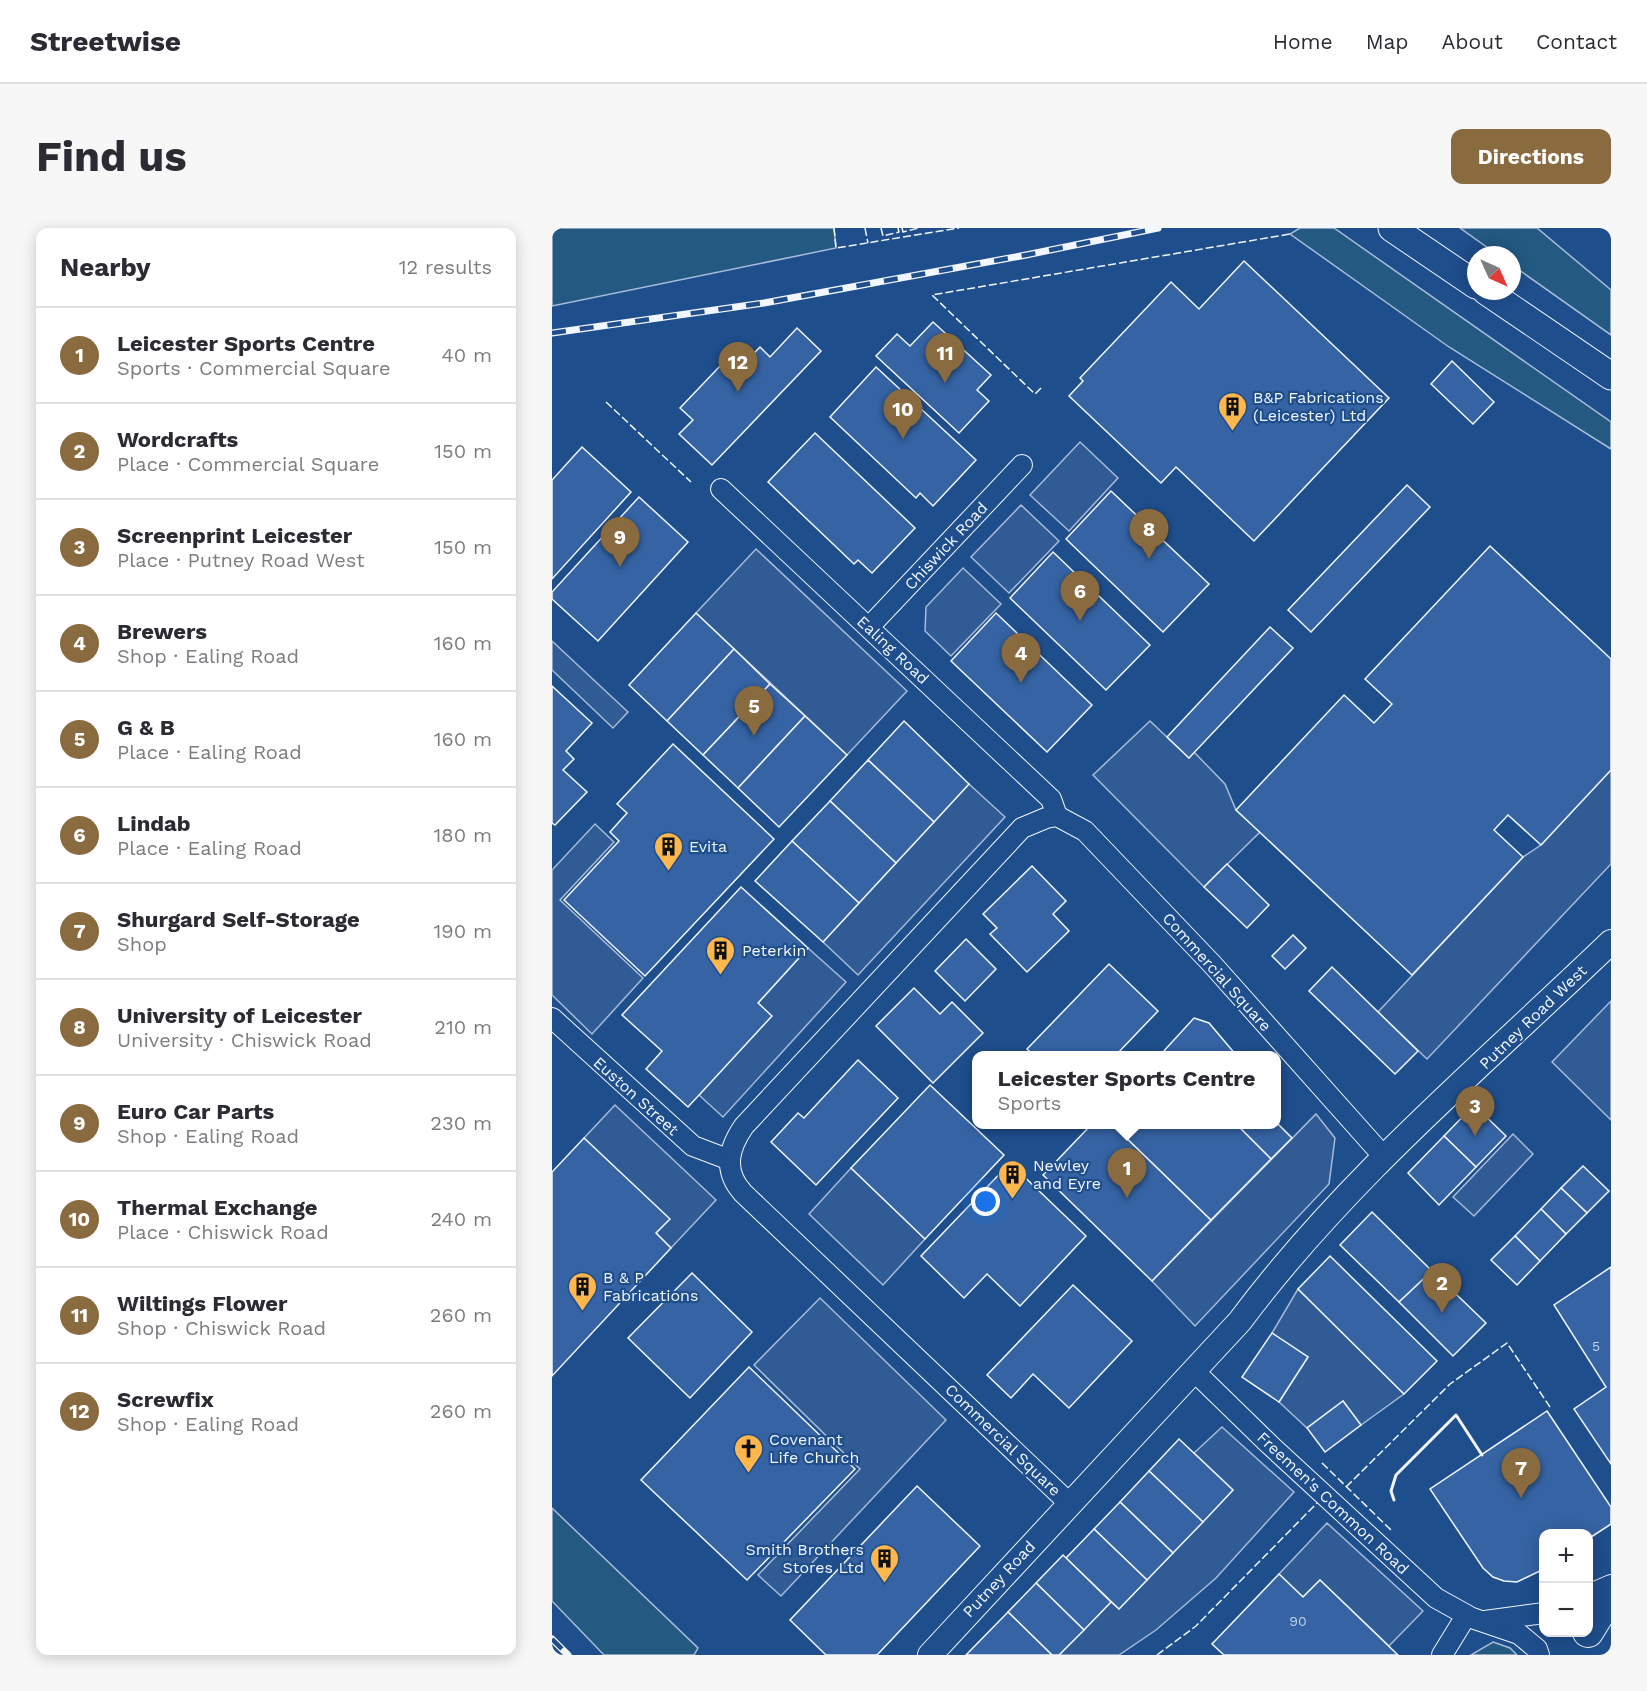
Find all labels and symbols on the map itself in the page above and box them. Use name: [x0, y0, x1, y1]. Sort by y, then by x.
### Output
north arrow: [1467, 246, 1521, 300]
pin: 11: [926, 334, 964, 383]
pin: 12: [718, 342, 758, 392]
place label: B&P Fabrications (Leicester) Ltd: [1253, 388, 1384, 425]
pin: 10: [884, 390, 922, 439]
building icon: B&P Fabrications (Leicester) Ltd: [1216, 390, 1248, 432]
street label: Chiswick Road: [901, 498, 991, 594]
pin: 8: [1130, 510, 1168, 559]
pin: 9: [600, 518, 640, 567]
pin: 6: [1060, 572, 1100, 621]
street label: Ealing Road: [853, 612, 933, 688]
pin: 4: [1002, 634, 1040, 683]
pin: 5: [734, 686, 774, 736]
building icon: Evita: [652, 830, 684, 872]
place label: Evita: [689, 837, 727, 856]
street label: Commercial Square: [1159, 909, 1275, 1035]
building icon: Peterkin: [705, 934, 737, 976]
place label: Peterkin: [742, 941, 806, 960]
street label: Putney Road West: [1475, 961, 1591, 1073]
street label: Euston Street: [589, 1053, 683, 1139]
pin: 3: [1456, 1086, 1494, 1136]
pin: 1: [1108, 1148, 1146, 1198]
place label: Newley and Eyre: [1033, 1156, 1101, 1193]
building icon: Newley and Eyre: [996, 1158, 1028, 1200]
your location: [971, 1187, 1000, 1216]
pin: 2: [1422, 1264, 1462, 1313]
place label: B & P Fabrications: [603, 1268, 698, 1305]
building icon: B & P Fabrications: [566, 1270, 598, 1312]
house number: 5: [1592, 1338, 1600, 1354]
street label: Commercial Square: [941, 1380, 1065, 1500]
street label: Freemen's Common Road: [1253, 1428, 1413, 1578]
place label: Covenant Life Church: [769, 1430, 859, 1467]
church icon: Covenant Life Church: [732, 1432, 764, 1474]
pin: 7: [1502, 1448, 1540, 1498]
street label: Putney Road: [959, 1537, 1039, 1621]
place label: Smith Brothers Stores Ltd: [746, 1540, 864, 1577]
building icon: Smith Brothers Stores Ltd: [869, 1542, 901, 1584]
house number: 90: [1289, 1613, 1307, 1629]

